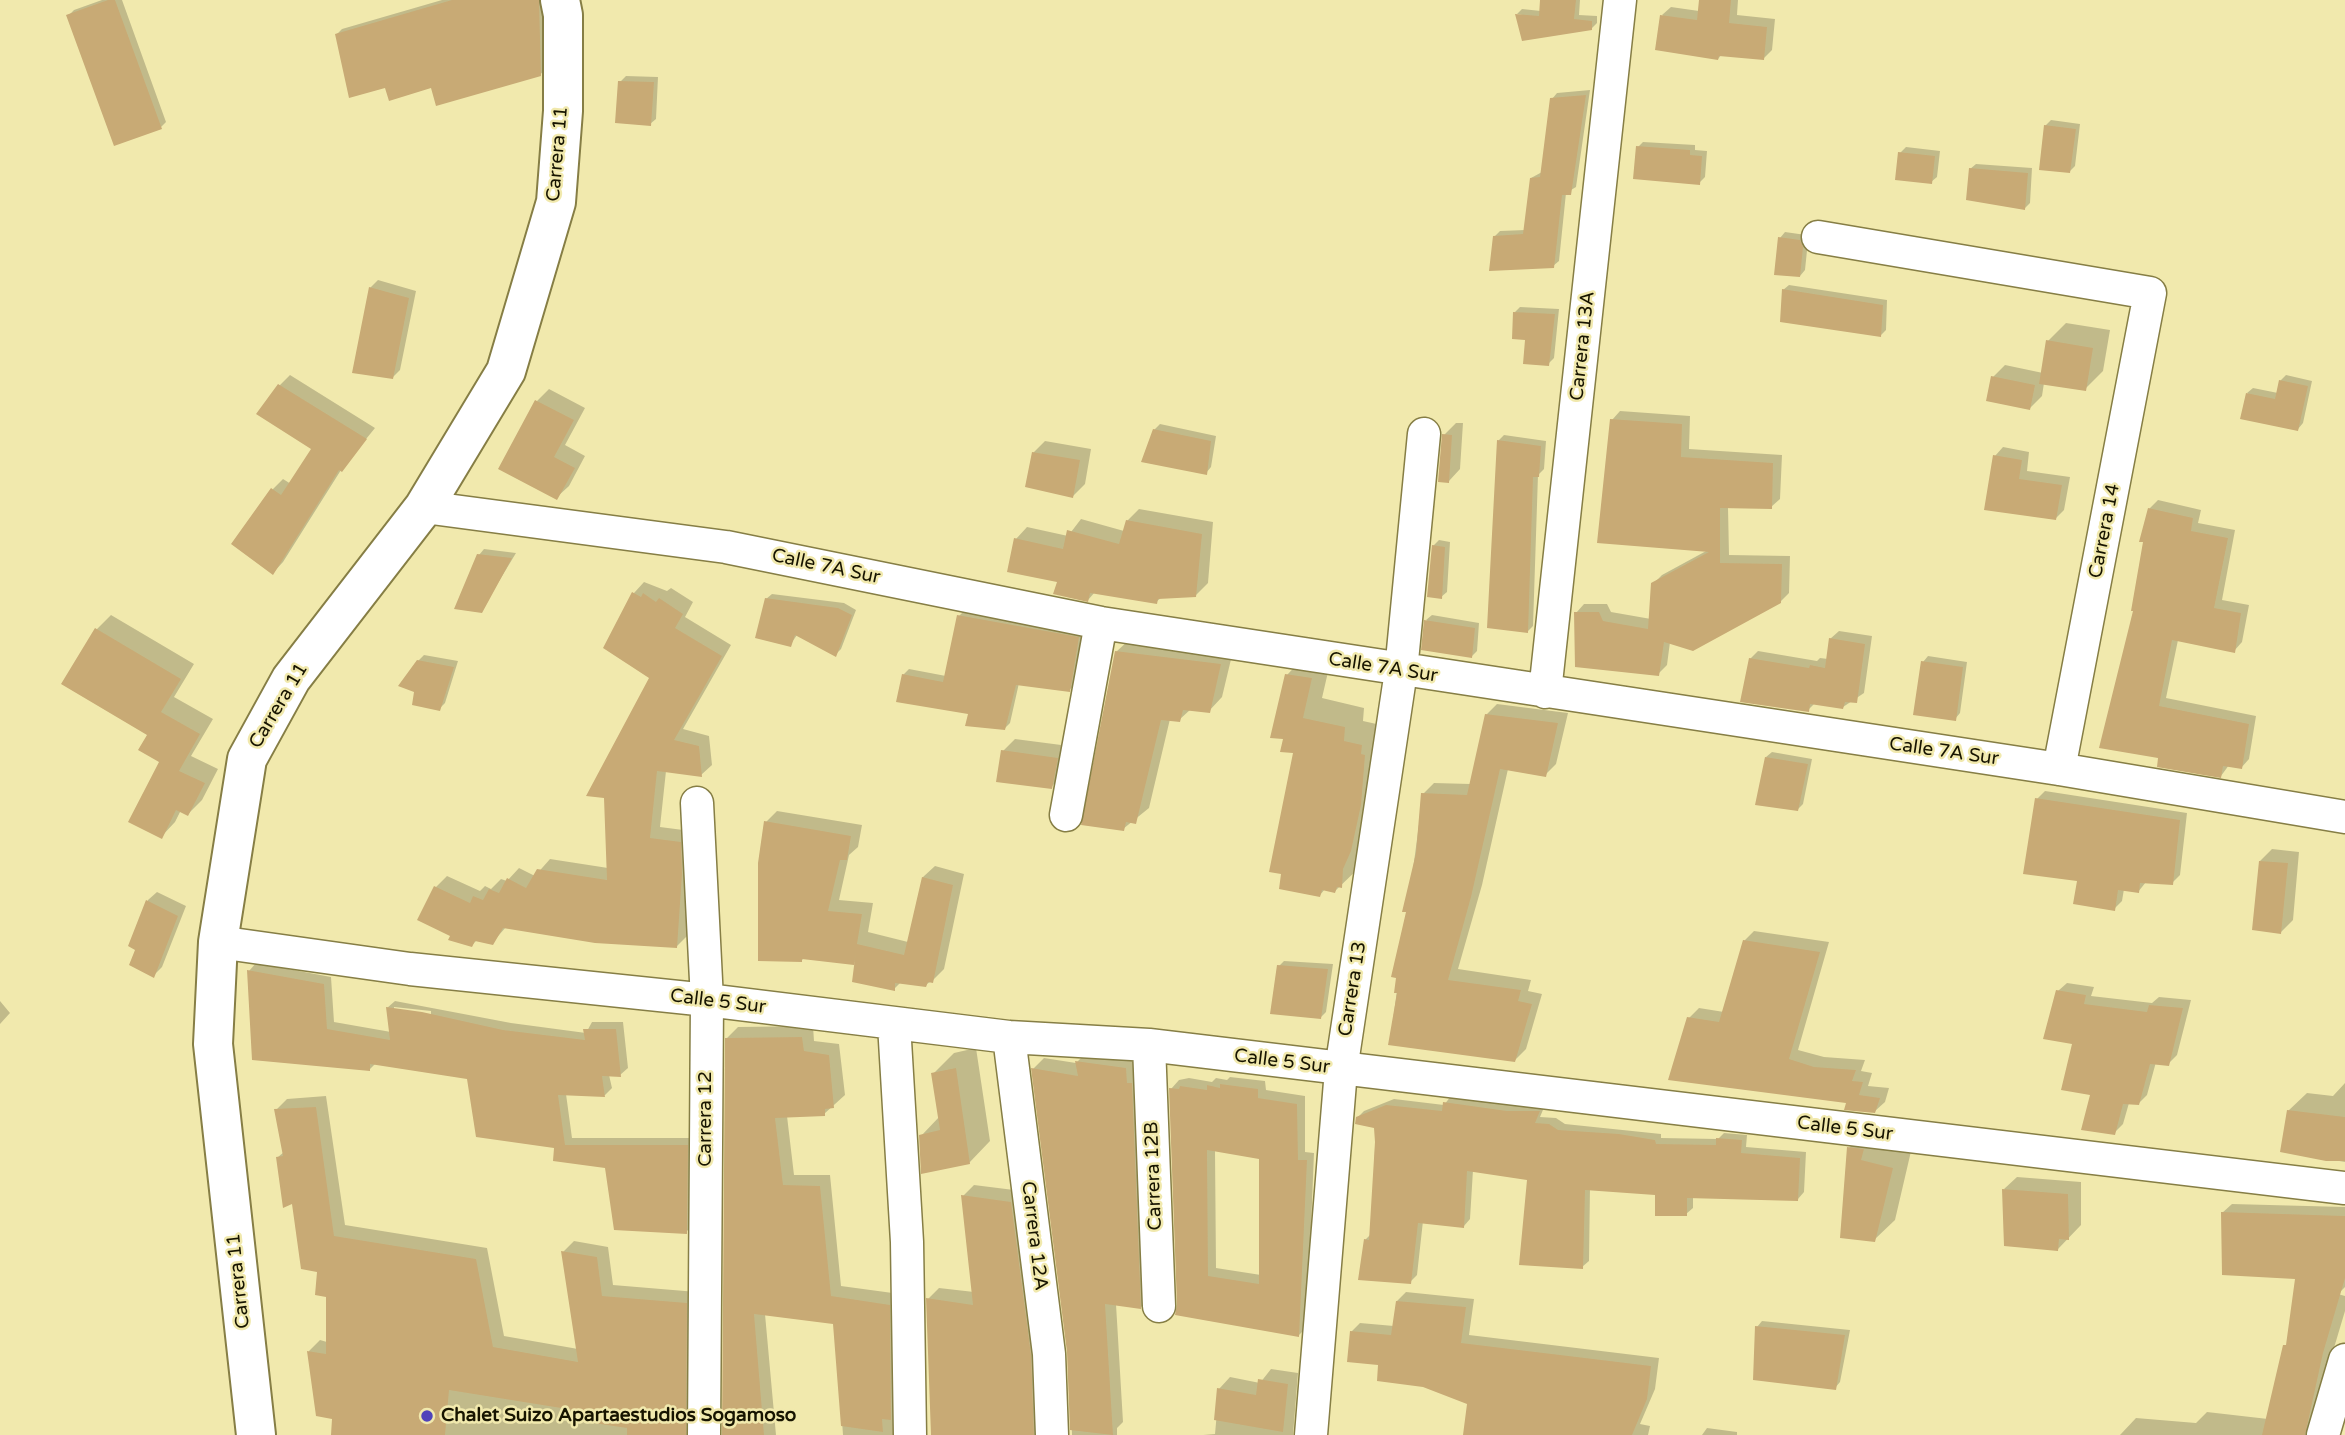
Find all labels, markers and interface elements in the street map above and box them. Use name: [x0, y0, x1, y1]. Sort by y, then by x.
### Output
street label: Carrera 11: [542, 105, 574, 203]
street label: Carrera 13A: [1566, 290, 1600, 402]
street label: Carrera 14: [2085, 482, 2125, 580]
street label: Calle 7A Sur: [770, 544, 882, 590]
street label: Calle 7A Sur: [1327, 648, 1439, 688]
street label: Carrera 11: [245, 659, 313, 753]
street label: Calle 7A Sur: [1888, 733, 2000, 771]
street label: Carrera 13: [1334, 940, 1372, 1038]
street label: Calle 5 Sur: [669, 985, 767, 1019]
street label: Calle 5 Sur: [1233, 1045, 1331, 1079]
street label: Carrera 12: [695, 1071, 717, 1167]
street label: Calle 5 Sur: [1796, 1112, 1894, 1146]
street label: Carrera 12B: [1141, 1121, 1167, 1231]
street label: Carrera 12A: [1016, 1180, 1052, 1292]
street label: Carrera 11: [223, 1232, 255, 1330]
place label: Chalet Suizo Apartaestudios Sogamoso: [441, 1405, 796, 1427]
marker: Chalet Suizo Apartaestudios Sogamoso: [419, 1408, 435, 1424]

